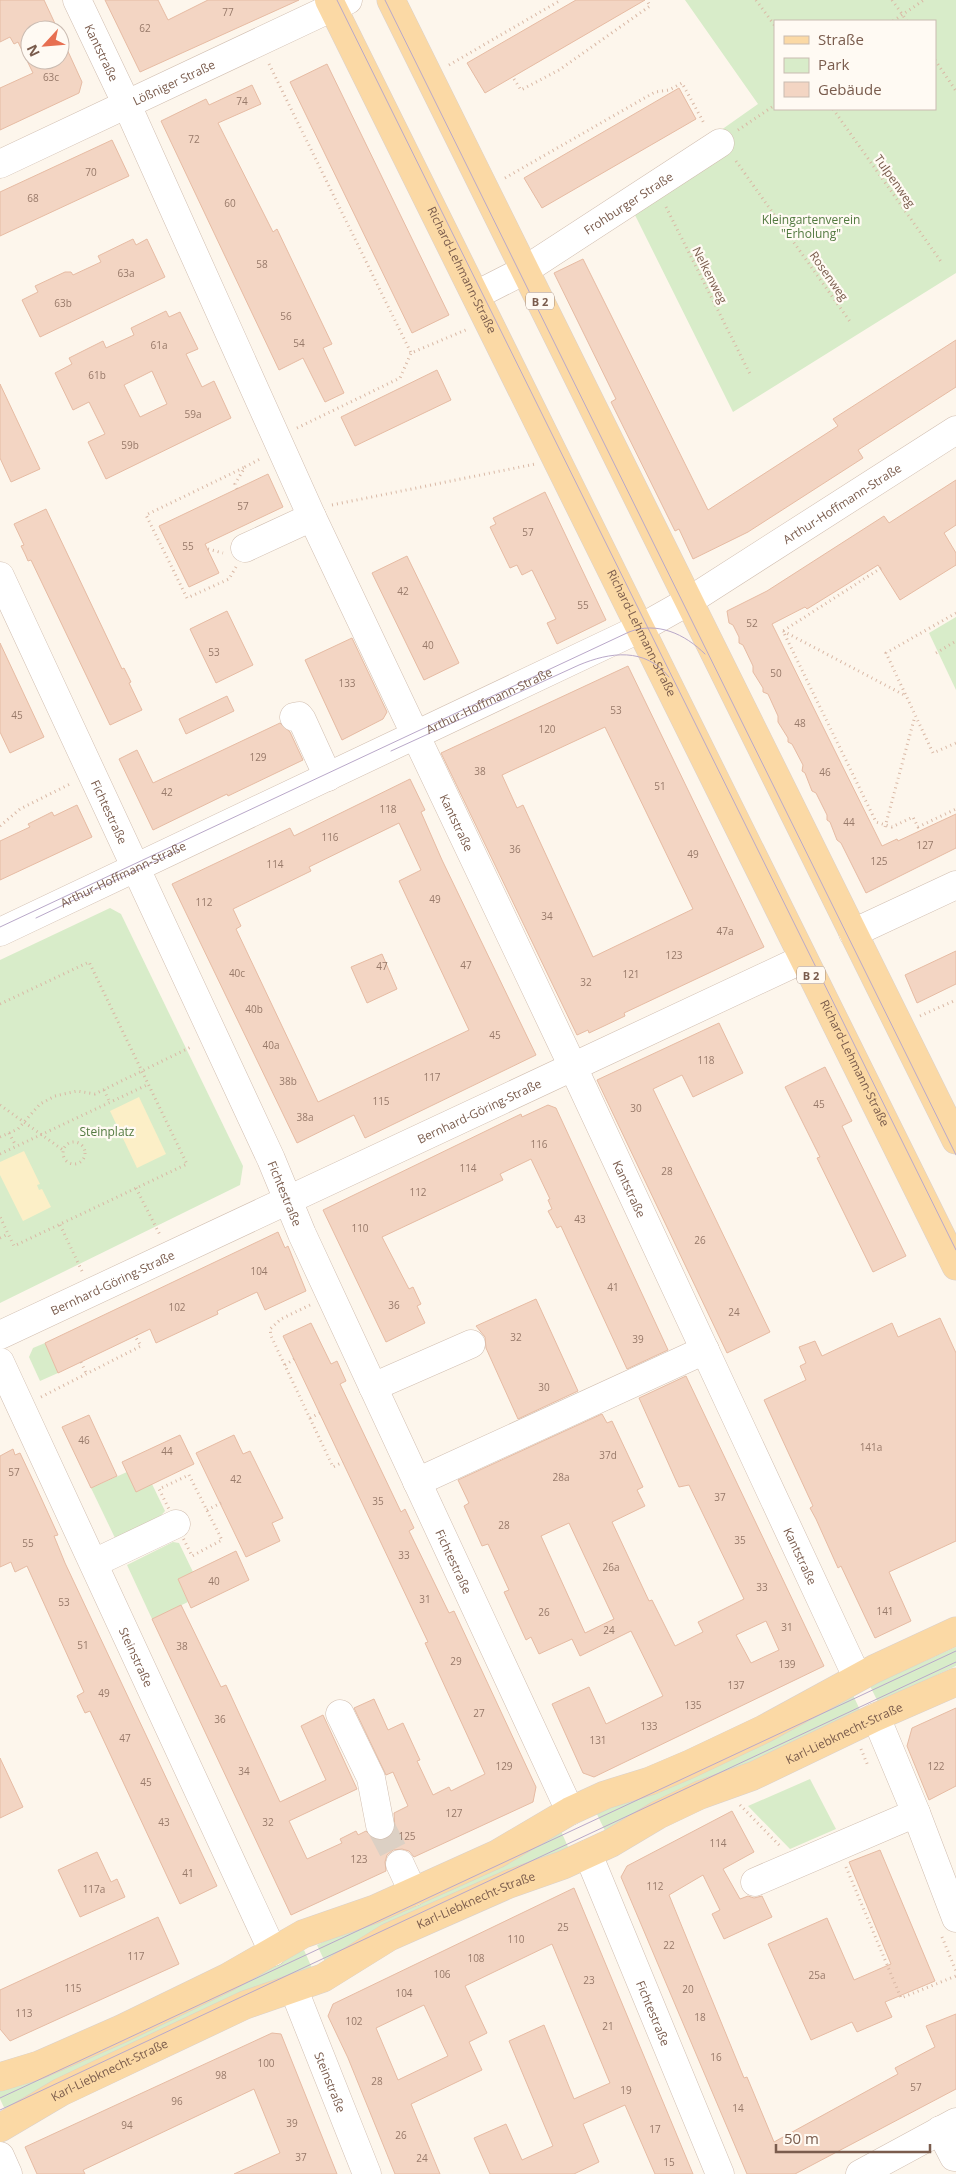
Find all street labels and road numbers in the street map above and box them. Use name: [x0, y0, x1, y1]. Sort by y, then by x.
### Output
street label: Kantstraße: [81, 21, 123, 84]
street label: Lößniger Straße: [130, 55, 218, 109]
street label: Tulpenweg: [871, 151, 920, 211]
street label: Frohburger Straße: [580, 167, 676, 238]
street label: Richard-Lehmann-Straße: [424, 203, 501, 336]
street label: Nelkenweg: [688, 244, 732, 307]
street label: Rosenweg: [806, 248, 853, 305]
road number: B 2: [526, 292, 554, 310]
street label: Arthur-Hoffmann-Straße: [779, 459, 905, 547]
street label: Richard-Lehmann-Straße: [604, 566, 681, 699]
street label: Arthur-Hoffmann-Straße: [423, 663, 555, 737]
street label: Fichtestraße: [87, 777, 132, 847]
street label: Kantstraße: [436, 791, 478, 854]
street label: Arthur-Hoffmann-Straße: [57, 836, 189, 911]
road number: B 2: [797, 966, 825, 984]
street label: Richard-Lehmann-Straße: [817, 996, 894, 1129]
street label: Bernhard-Göring-Straße: [414, 1074, 544, 1147]
street label: Kantstraße: [609, 1157, 650, 1220]
street label: Fichtestraße: [264, 1158, 306, 1229]
street label: Bernhard-Göring-Straße: [47, 1246, 177, 1319]
street label: Kantstraße: [780, 1524, 821, 1588]
street label: Fichtestraße: [432, 1526, 476, 1597]
street label: Steinstraße: [115, 1624, 158, 1690]
street label: Karl-Liebknecht-Straße: [783, 1698, 905, 1768]
street label: Karl-Liebknecht-Straße: [414, 1867, 538, 1932]
street label: Fichtestraße: [633, 1978, 675, 2048]
street label: Karl-Liebknecht-Straße: [48, 2034, 171, 2105]
street label: Steinstraße: [311, 2049, 350, 2115]

